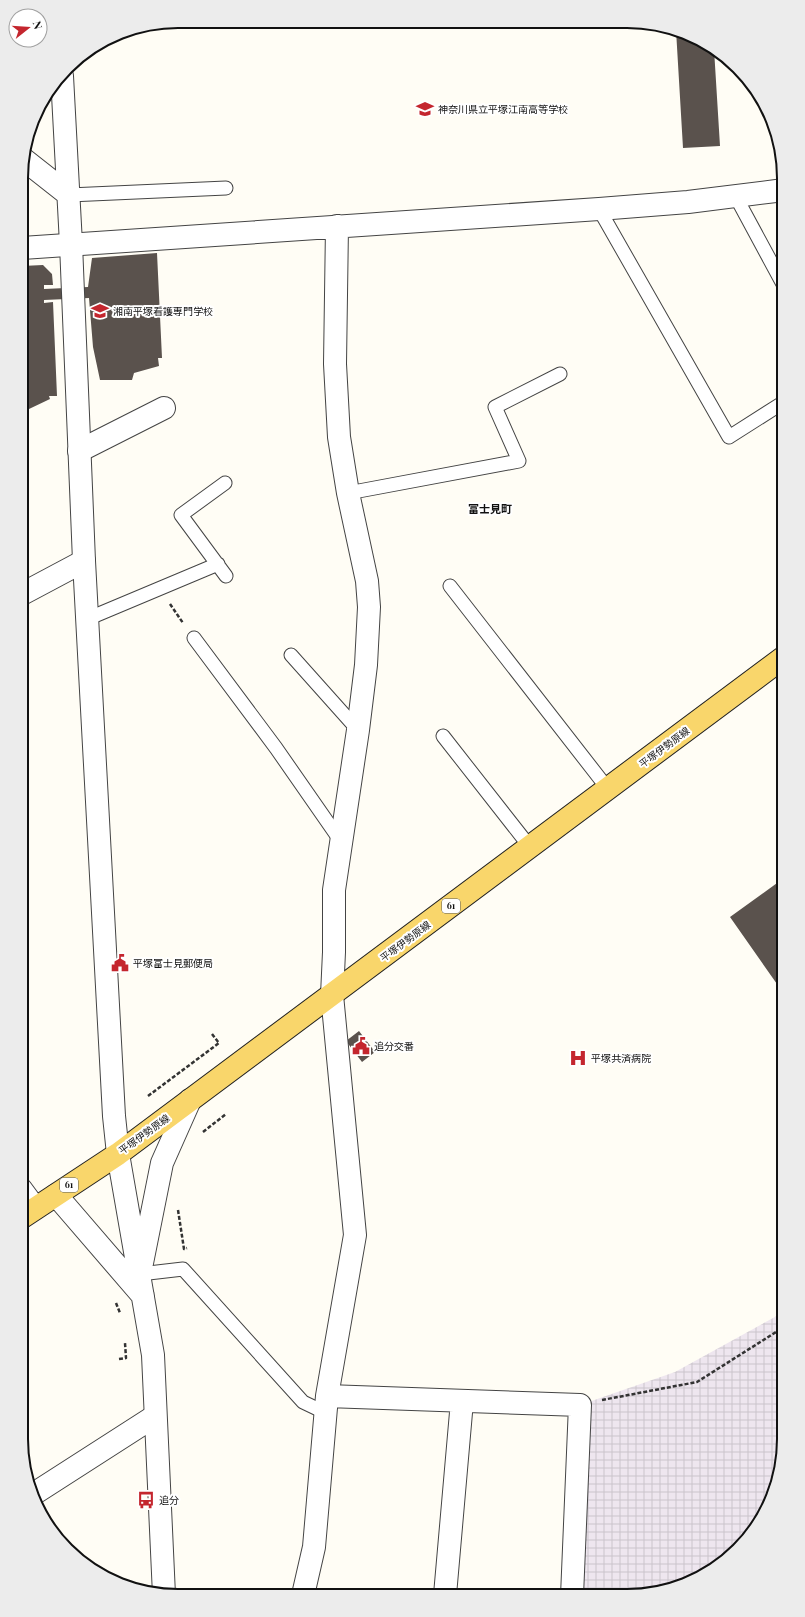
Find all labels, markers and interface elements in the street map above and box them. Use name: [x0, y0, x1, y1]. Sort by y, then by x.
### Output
north arrow: [8, 8, 48, 48]
text: N: [30, 19, 46, 31]
school or university icon: 神奈川県立平塚江南高等学校: [415, 99, 435, 119]
place label: 神奈川県立平塚江南高等学校: [438, 102, 568, 116]
school or university icon: 湘南平塚看護専門学校: [90, 301, 110, 321]
place label: 湘南平塚看護専門学校: [113, 304, 213, 318]
district label: 富士見町: [468, 501, 512, 516]
street label: 平塚伊勢原線: [636, 723, 692, 771]
road number: 61: [442, 899, 460, 913]
street label: 平塚伊勢原線: [377, 917, 433, 965]
public building icon: 平塚富士見郵便局: [110, 953, 130, 973]
place label: 平塚富士見郵便局: [133, 956, 213, 970]
public building icon: 追分交番: [351, 1036, 371, 1056]
place label: 追分交番: [374, 1039, 414, 1053]
hospital icon: 平塚共済病院: [568, 1048, 588, 1068]
place label: 平塚共済病院: [591, 1051, 651, 1065]
street label: 平塚伊勢原線: [116, 1111, 172, 1157]
road number: 61: [60, 1178, 78, 1192]
bus stop icon: 追分: [136, 1490, 156, 1510]
place label: 追分: [159, 1493, 179, 1507]

